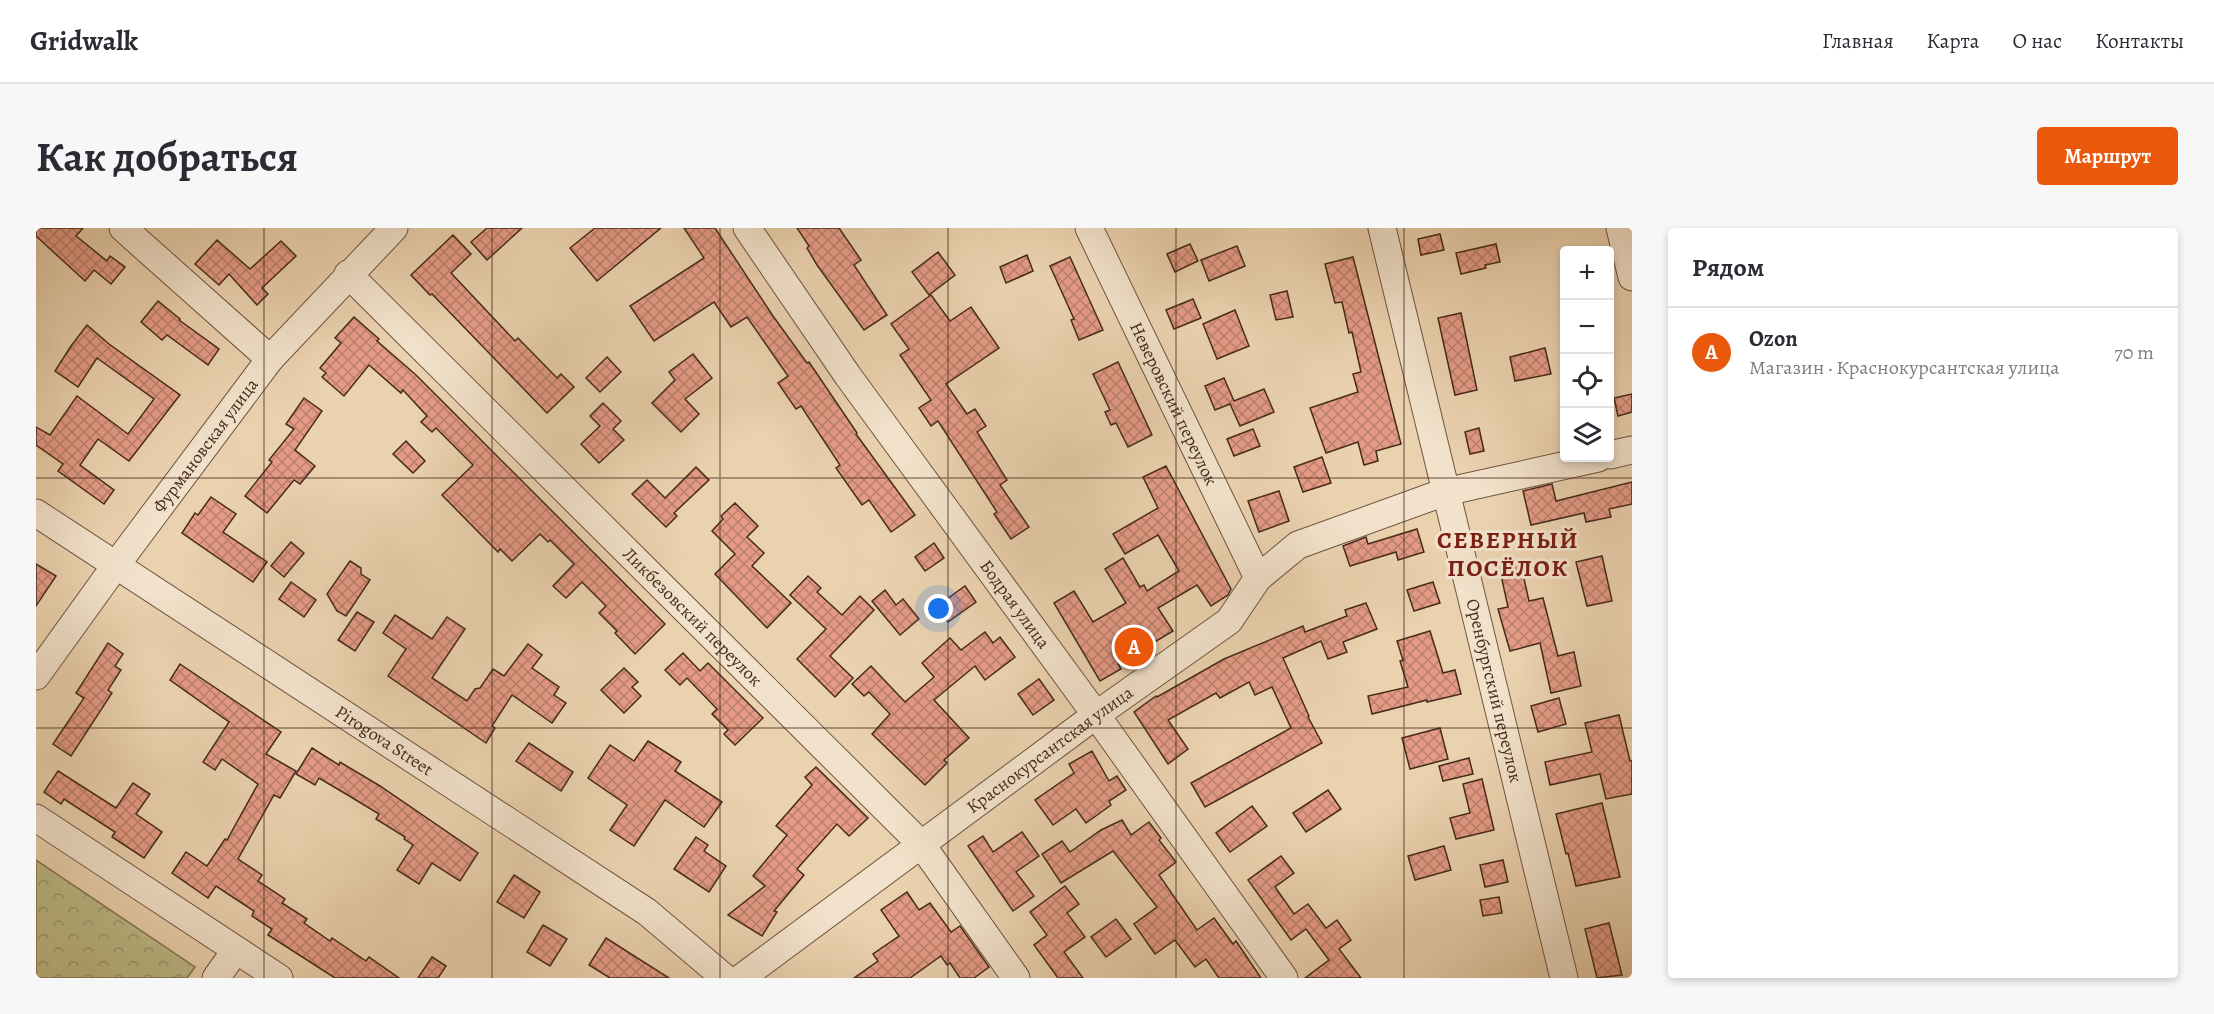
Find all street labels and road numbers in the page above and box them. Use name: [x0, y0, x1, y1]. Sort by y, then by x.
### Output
street label: Неверовский переулок: [1124, 318, 1223, 489]
street label: Фурмановская улица: [147, 373, 264, 518]
street label: Ликбезовский переулок: [617, 542, 768, 692]
street label: Бодрая улица: [974, 555, 1056, 654]
street label: Оренбургский переулок: [1460, 596, 1528, 785]
street label: Краснокурсантская улица: [962, 680, 1138, 819]
street label: Pirogova Street: [331, 700, 438, 781]

